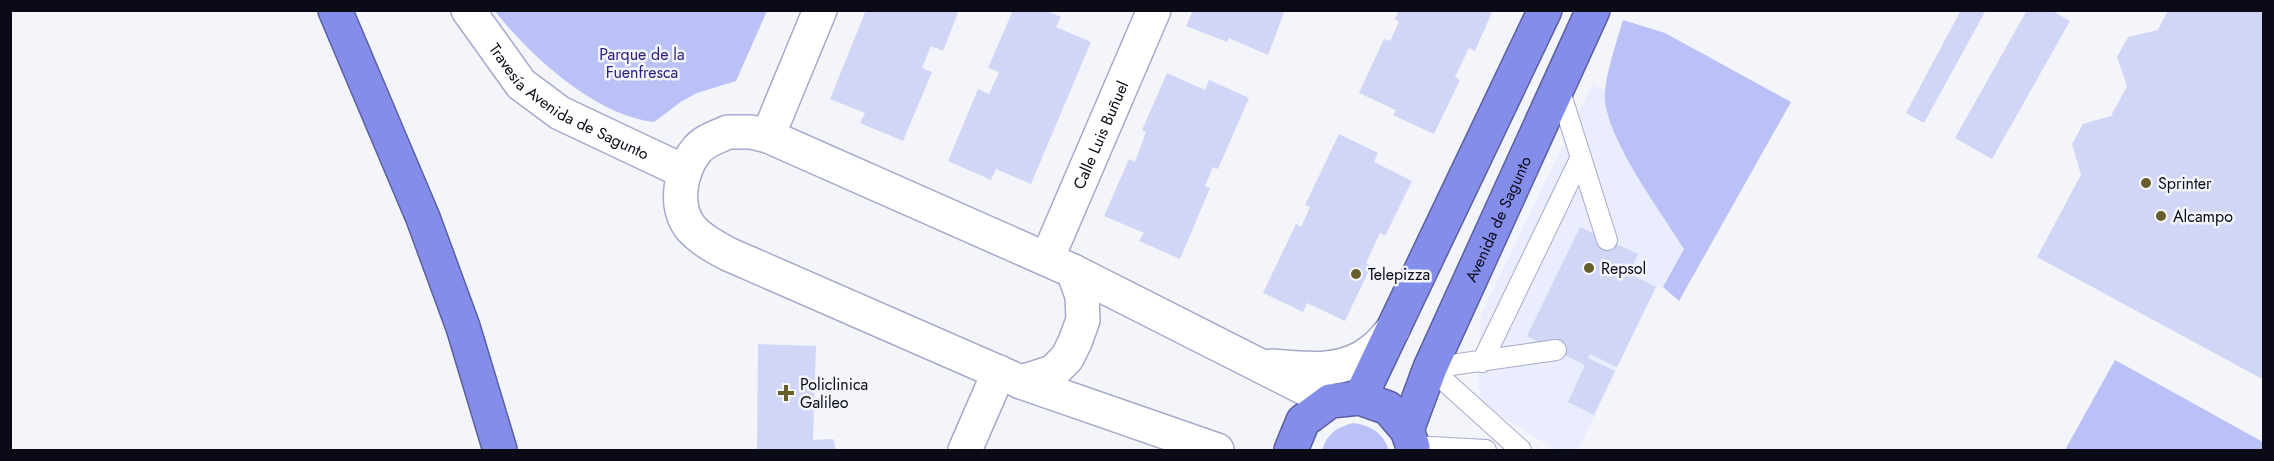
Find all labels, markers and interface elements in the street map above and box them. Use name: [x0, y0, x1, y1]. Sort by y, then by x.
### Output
street label: Travesía Avenida de Sagunto: [484, 38, 653, 165]
park label: Parque de la Fuenfresca: [599, 43, 685, 84]
street label: Calle Luis Buñuel: [1067, 77, 1134, 193]
street label: Avenida de Sagunto: [1459, 152, 1537, 286]
place label: Sprinter: [2158, 172, 2212, 195]
marker: Sprinter: [2139, 176, 2153, 190]
place label: Alcampo: [2173, 205, 2233, 228]
marker: Alcampo: [2154, 209, 2168, 223]
place label: Repsol: [1601, 257, 1646, 280]
marker: Repsol: [1582, 261, 1596, 275]
place label: Telepizza: [1368, 263, 1430, 286]
marker: Telepizza: [1349, 267, 1363, 281]
place label: Policlinica Galileo: [800, 373, 868, 414]
marker: Policlinica Galileo: [777, 384, 795, 402]

